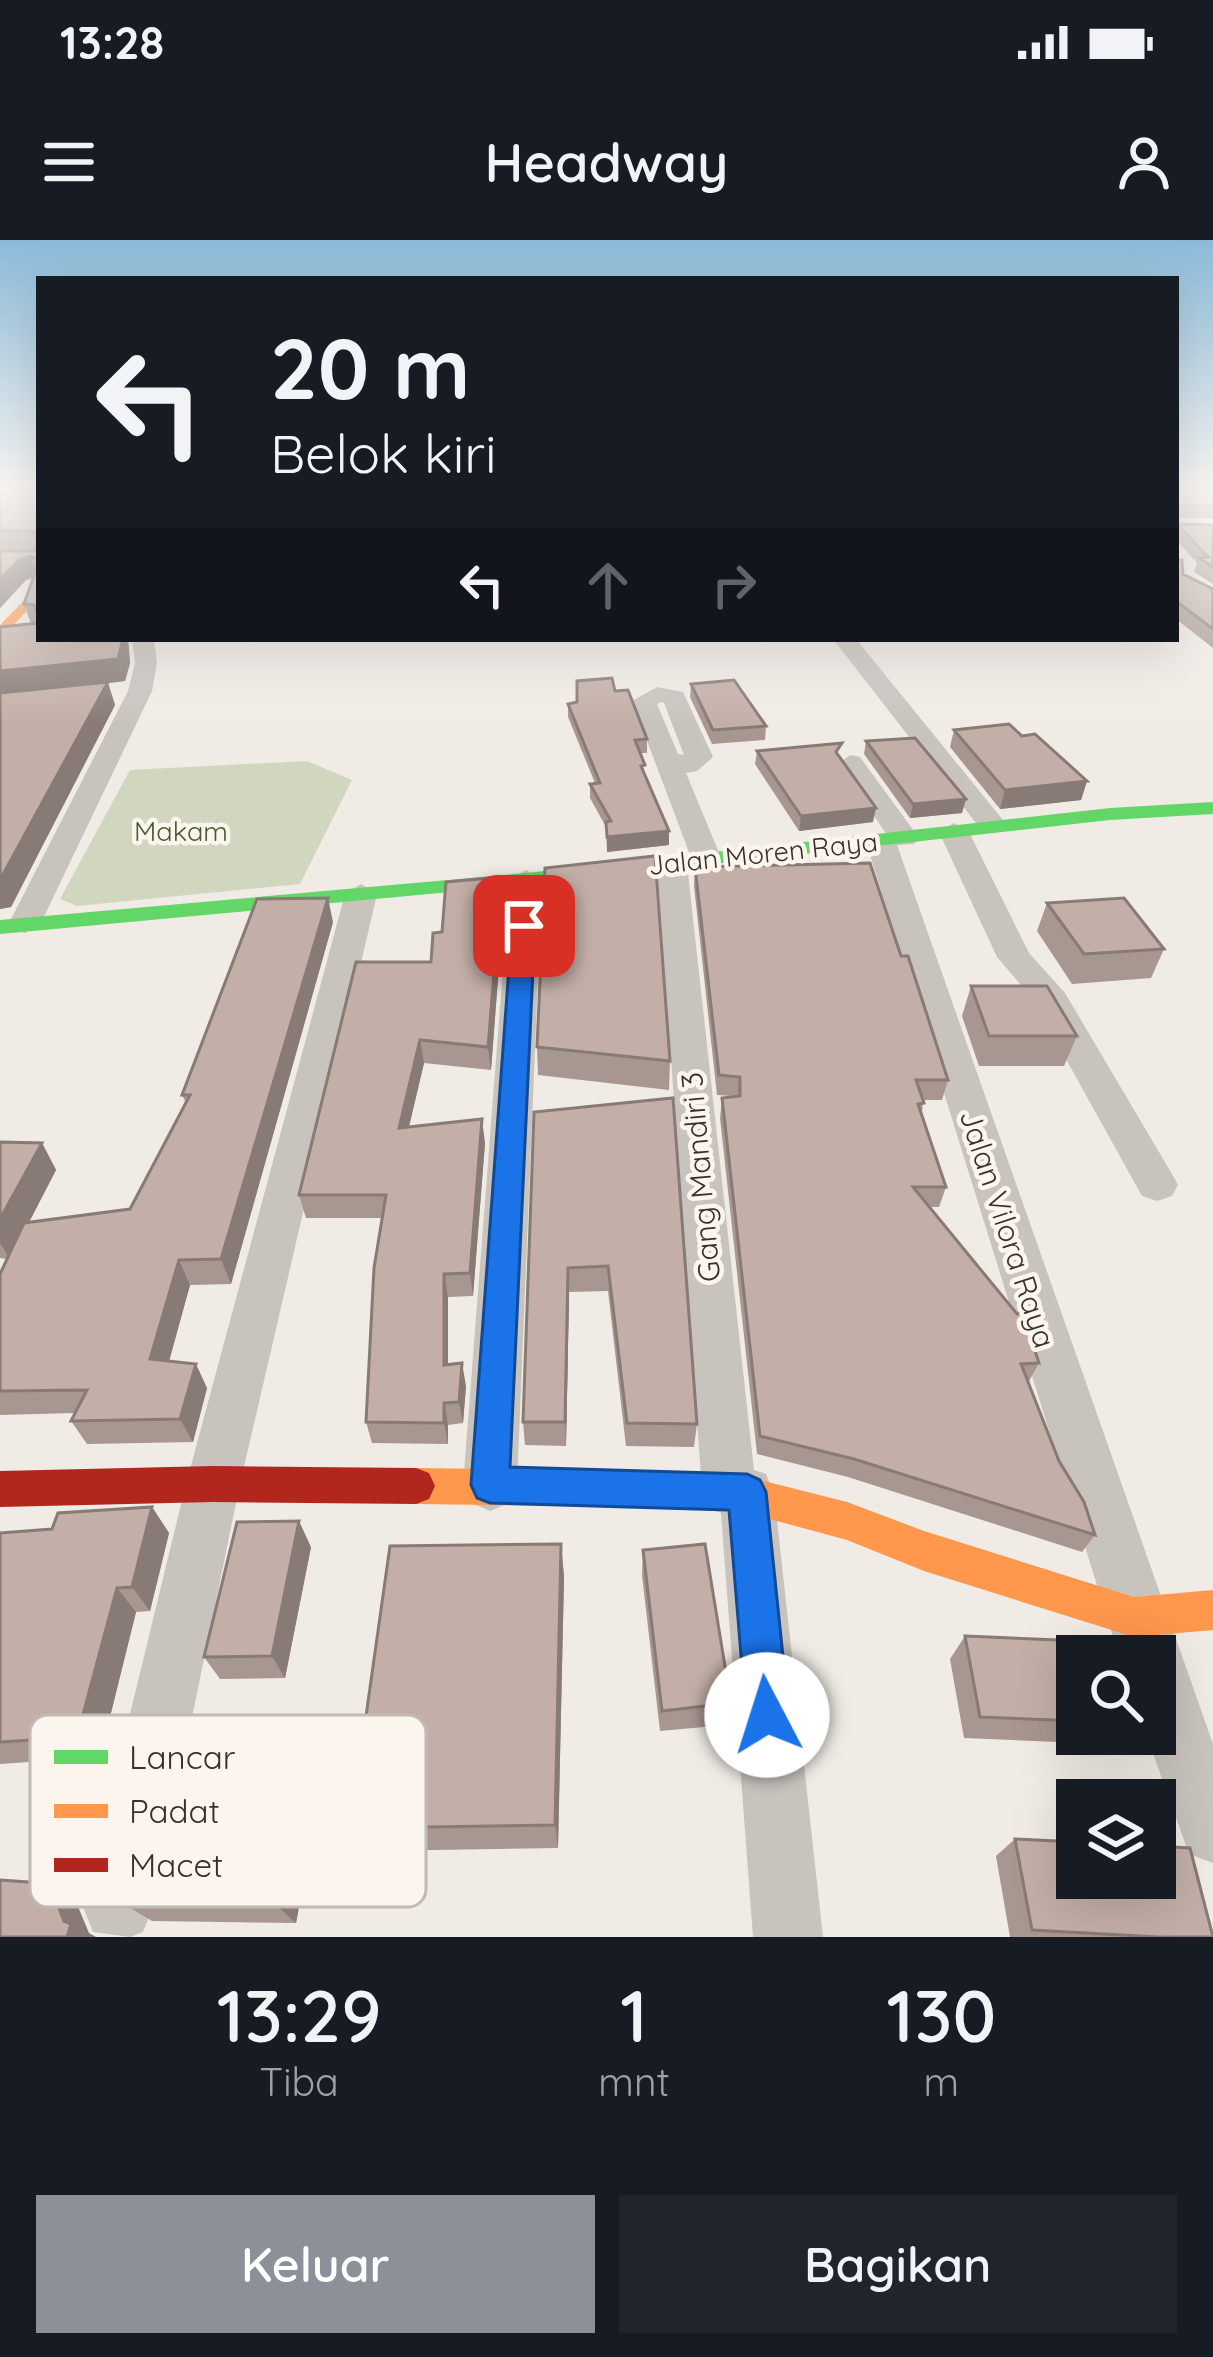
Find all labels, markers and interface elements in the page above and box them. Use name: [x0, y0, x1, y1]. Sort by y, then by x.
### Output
text: 13:28: [60, 14, 164, 70]
text: Headway: [485, 128, 728, 196]
icon: menu: [36, 129, 102, 195]
icon: person: [1111, 129, 1177, 195]
text: 20 m: [270, 315, 470, 420]
icon: left: [72, 324, 228, 480]
text: Belok kiri: [270, 419, 497, 487]
icon: left: [449, 552, 515, 618]
icon: ahead: [575, 552, 641, 618]
icon: right: [701, 552, 767, 618]
park label: Makam: [134, 814, 228, 848]
street label: Jalan Moren Raya: [647, 824, 879, 882]
pin: [473, 875, 575, 977]
icon: arrive: [491, 893, 557, 959]
street label: Gang Mandiri 3: [672, 1071, 728, 1284]
street label: Jalan Vilora Raya: [952, 1105, 1064, 1353]
map controls: [1056, 1635, 1176, 1899]
button: search: [1056, 1635, 1176, 1755]
position arrow: [704, 1652, 830, 1778]
legend: [30, 1715, 426, 1907]
text: Lancar: [129, 1736, 236, 1777]
button: layers: [1056, 1779, 1176, 1899]
text: Padat: [129, 1790, 220, 1831]
text: Macet: [129, 1844, 223, 1885]
text: 13:29: [217, 1970, 382, 2060]
text: 1: [620, 1970, 648, 2060]
text: 130: [886, 1970, 996, 2060]
text: Tiba: [260, 2057, 339, 2106]
text: mnt: [598, 2057, 670, 2106]
text: m: [924, 2057, 959, 2106]
button: Keluar: [36, 2195, 595, 2333]
button: Bagikan: [619, 2195, 1177, 2333]

